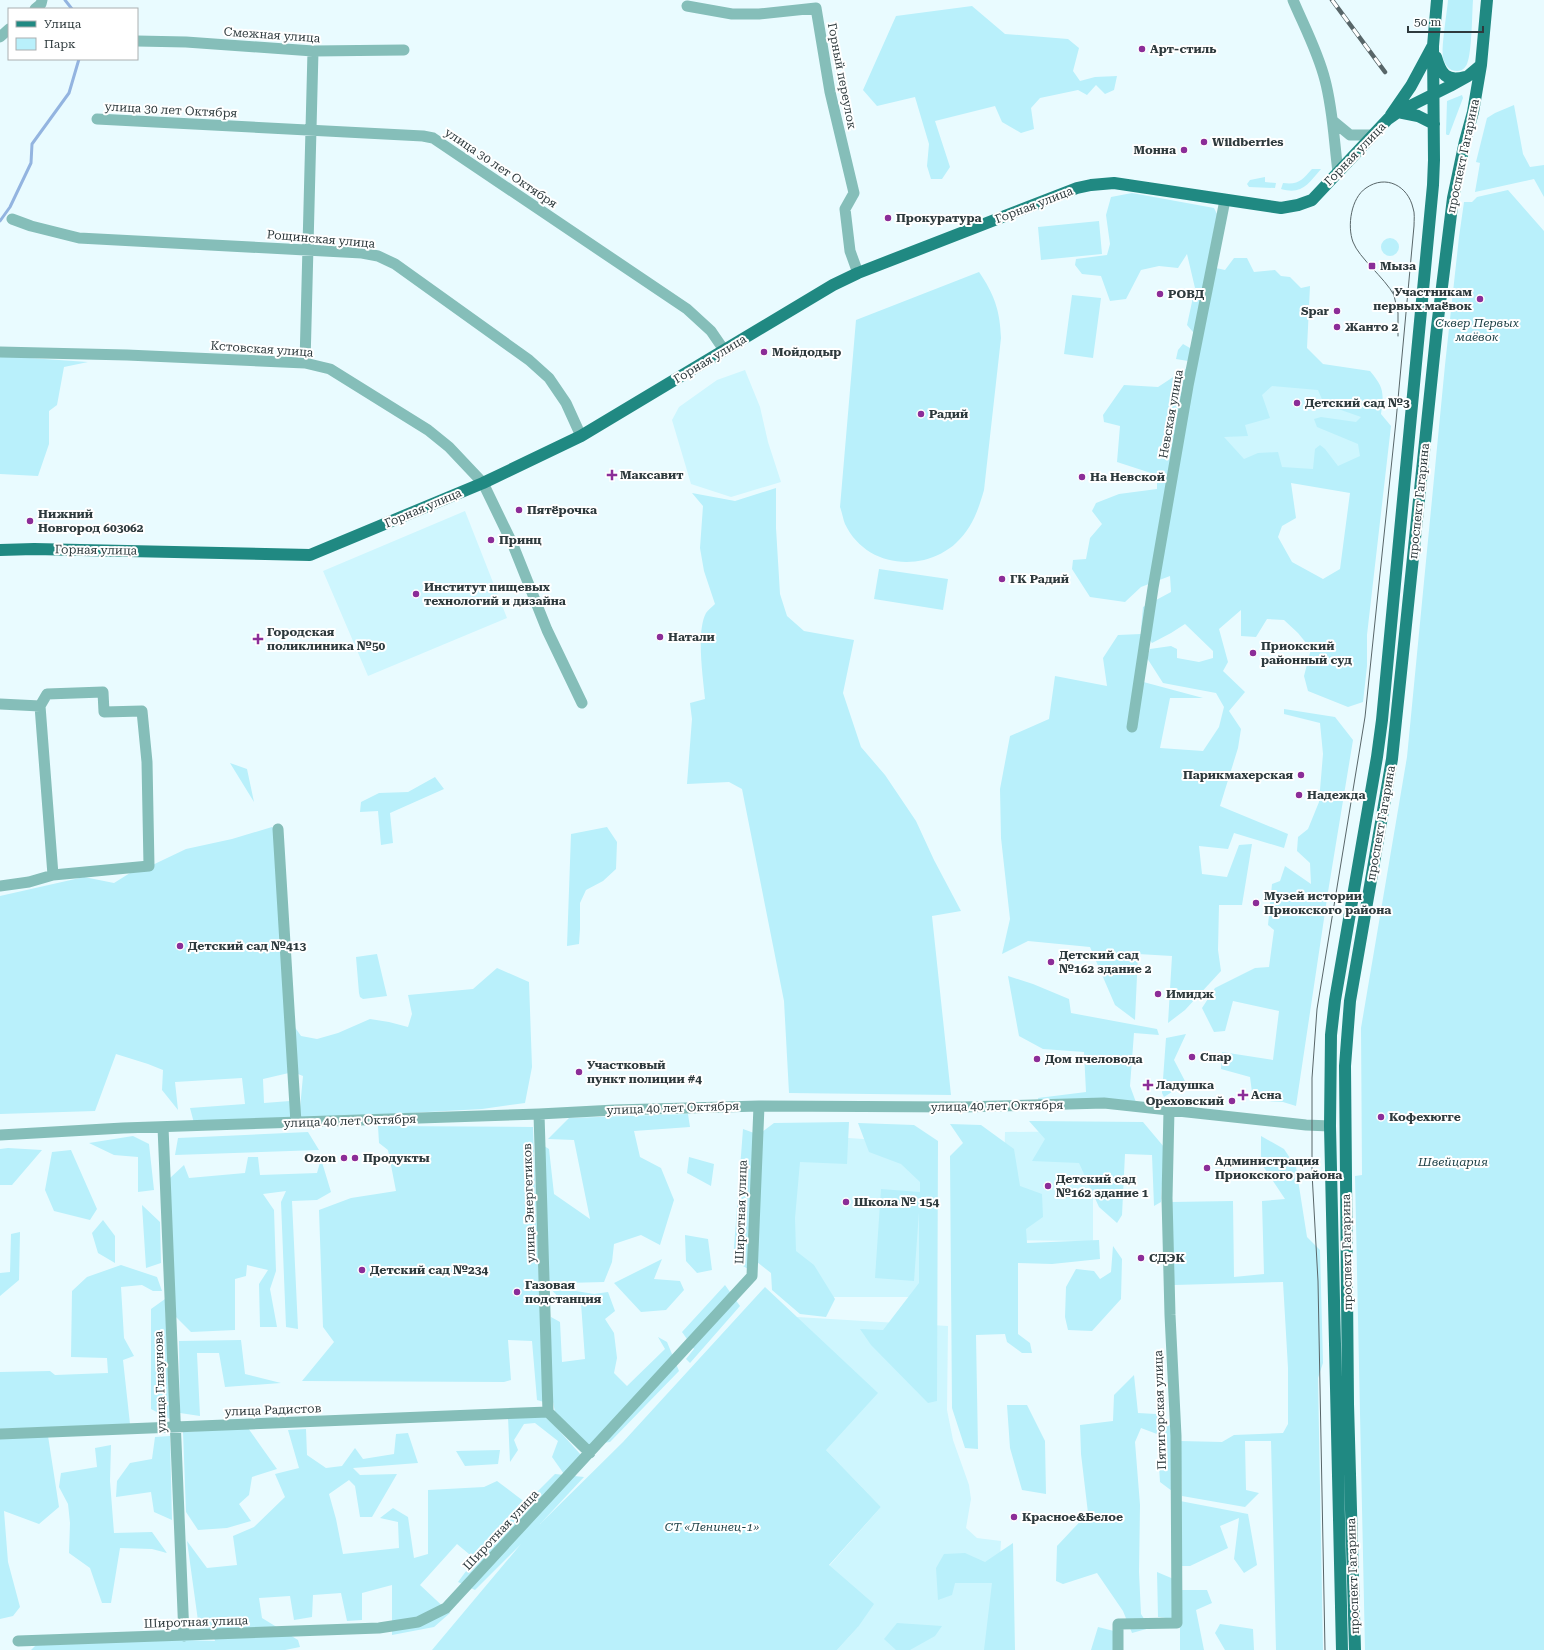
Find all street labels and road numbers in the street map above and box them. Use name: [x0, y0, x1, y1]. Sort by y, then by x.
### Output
street label: Горный переулок: [825, 22, 859, 131]
street label: Смежная улица: [223, 25, 321, 45]
street label: проспект Гагарина: [1444, 97, 1482, 214]
street label: улица 30 лет Октября: [104, 100, 238, 120]
street label: Горная улица: [1321, 119, 1389, 188]
street label: улица 30 лет Октября: [442, 125, 560, 211]
street label: Горная улица: [993, 184, 1075, 226]
street label: Рощинская улица: [266, 227, 376, 251]
street label: Горная улица: [671, 332, 749, 386]
street label: Кстовская улица: [210, 338, 314, 360]
street label: Невская улица: [1156, 368, 1186, 460]
street label: проспект Гагарина: [1406, 442, 1432, 560]
street label: Горная улица: [382, 485, 464, 531]
street label: Горная улица: [55, 542, 138, 558]
street label: проспект Гагарина: [1364, 764, 1398, 882]
street label: улица 40 лет Октября: [931, 1098, 1064, 1114]
street label: улица 40 лет Октября: [606, 1099, 740, 1117]
street label: улица 40 лет Октября: [283, 1112, 417, 1130]
street label: улица Энергетиков: [520, 1143, 538, 1263]
street label: Широтная улица: [732, 1159, 750, 1264]
street label: проспект Гагарина: [1339, 1193, 1355, 1310]
street label: улица Глазунова: [151, 1330, 169, 1433]
street label: Пятигорская улица: [1151, 1349, 1169, 1470]
street label: улица Радистов: [224, 1401, 322, 1419]
street label: Широтная улица: [460, 1487, 542, 1573]
street label: проспект Гагарина: [1344, 1517, 1362, 1634]
street label: Широтная улица: [144, 1613, 249, 1631]

